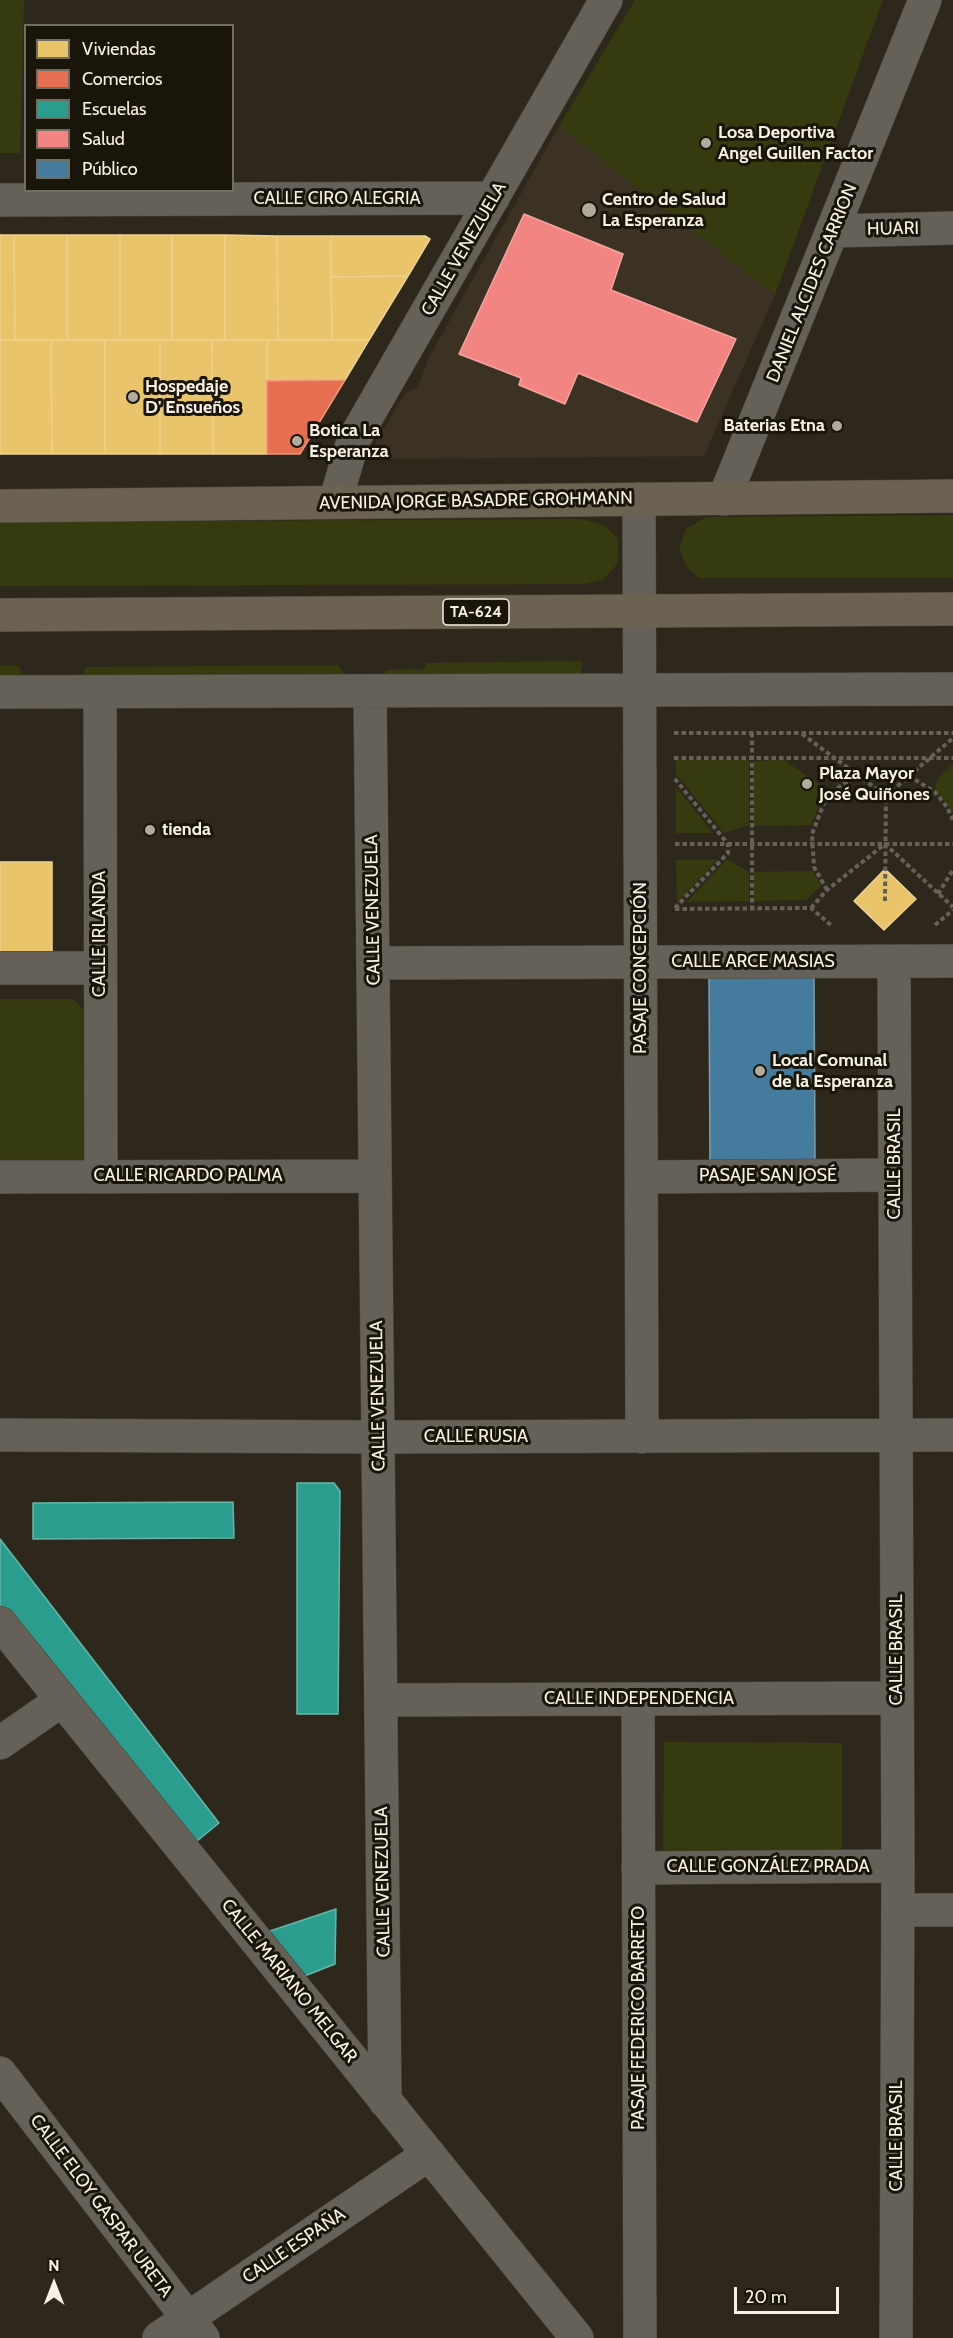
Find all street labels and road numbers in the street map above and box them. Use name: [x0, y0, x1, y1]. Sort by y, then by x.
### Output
street label: CALLE VENEZUELA: [417, 178, 511, 320]
street label: DANIEL ALCIDES CARRION: [762, 181, 862, 385]
street label: CALLE CIRO ALEGRIA: [253, 188, 421, 210]
street label: HUARI: [867, 218, 919, 240]
street label: AVENIDA JORGE BASADRE GROHMANN: [319, 487, 633, 515]
road number: TA-624: [443, 599, 509, 625]
street label: CALLE VENEZUELA: [361, 834, 385, 986]
street label: CALLE IRLANDA: [89, 871, 111, 997]
street label: PASAJE CONCEPCIÓN: [630, 882, 652, 1054]
street label: CALLE ARCE MASIAS: [671, 951, 835, 973]
street label: CALLE BRASIL: [884, 1108, 906, 1220]
street label: CALLE RICARDO PALMA: [93, 1165, 283, 1187]
street label: PASAJE SAN JOSÉ: [699, 1165, 837, 1187]
street label: CALLE VENEZUELA: [366, 1320, 390, 1472]
street label: CALLE RUSIA: [424, 1426, 528, 1448]
street label: CALLE BRASIL: [886, 1594, 908, 1706]
street label: CALLE INDEPENDENCIA: [544, 1688, 734, 1710]
street label: CALLE VENEZUELA: [371, 1806, 395, 1958]
street label: CALLE GONZÁLEZ PRADA: [667, 1856, 869, 1878]
street label: CALLE MARIANO MELGAR: [216, 1895, 362, 2067]
street label: PASAJE FEDERICO BARRETO: [628, 1906, 650, 2130]
street label: CALLE BRASIL: [886, 2080, 908, 2192]
street label: CALLE ELOY GASPAR URETA: [25, 2110, 177, 2302]
street label: CALLE ESPAÑA: [239, 2204, 349, 2288]

